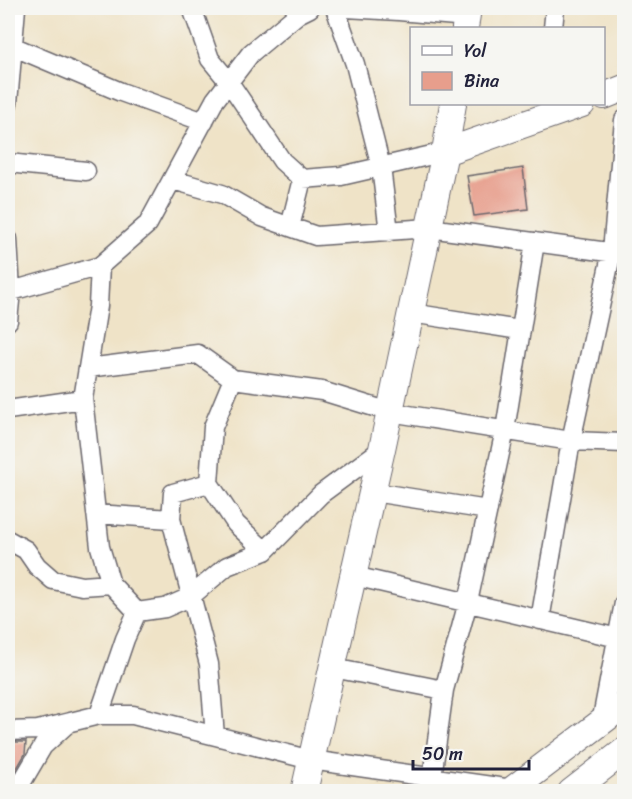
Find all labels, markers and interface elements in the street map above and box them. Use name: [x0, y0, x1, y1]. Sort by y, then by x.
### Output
legend: [410, 27, 605, 105]
text: Yol: [464, 35, 487, 67]
text: Bina: [464, 65, 500, 97]
scale bar: [413, 733, 528, 771]
text: 50 m: [422, 738, 463, 770]

